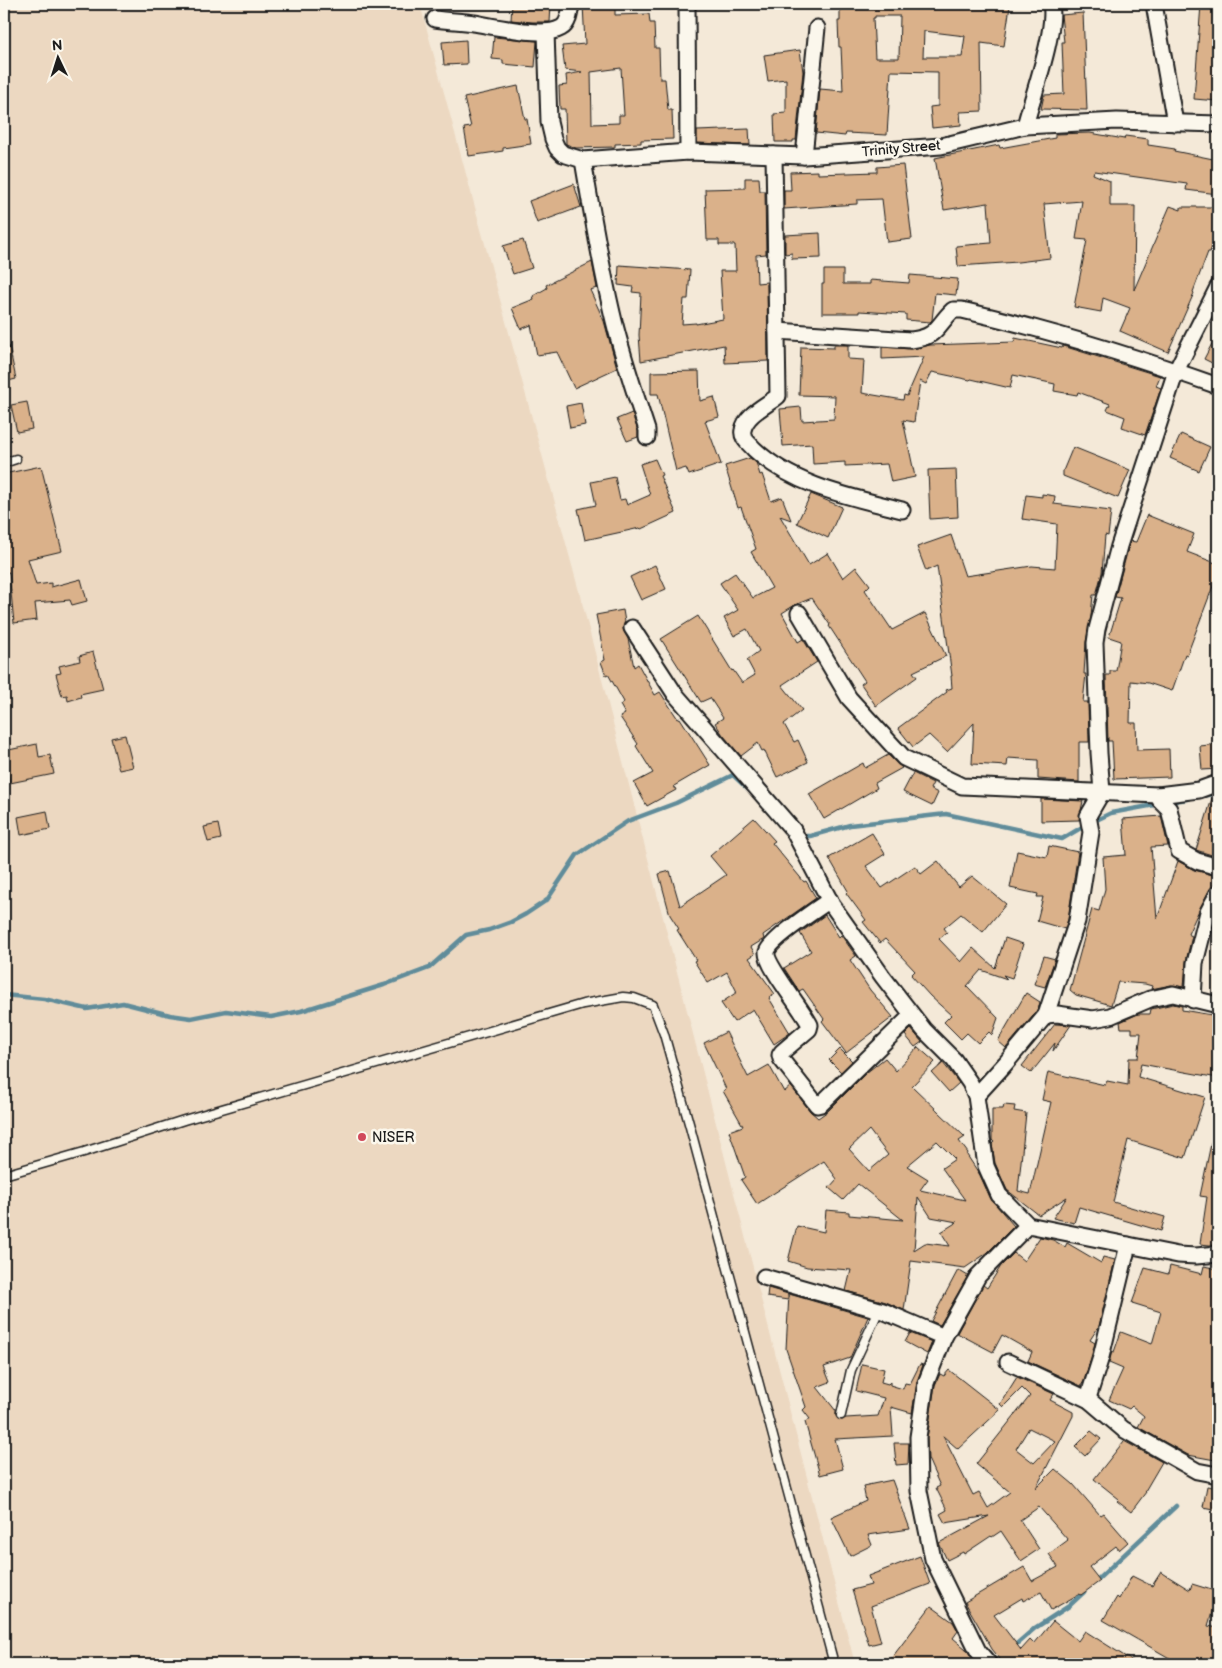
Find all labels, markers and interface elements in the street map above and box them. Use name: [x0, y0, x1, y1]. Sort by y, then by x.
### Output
north arrow: [32, 32, 82, 82]
text: N: [51, 37, 63, 54]
street label: Trinity Street: [861, 137, 942, 160]
place label: NISER: [372, 1129, 415, 1146]
marker: NISER: [356, 1131, 368, 1143]

